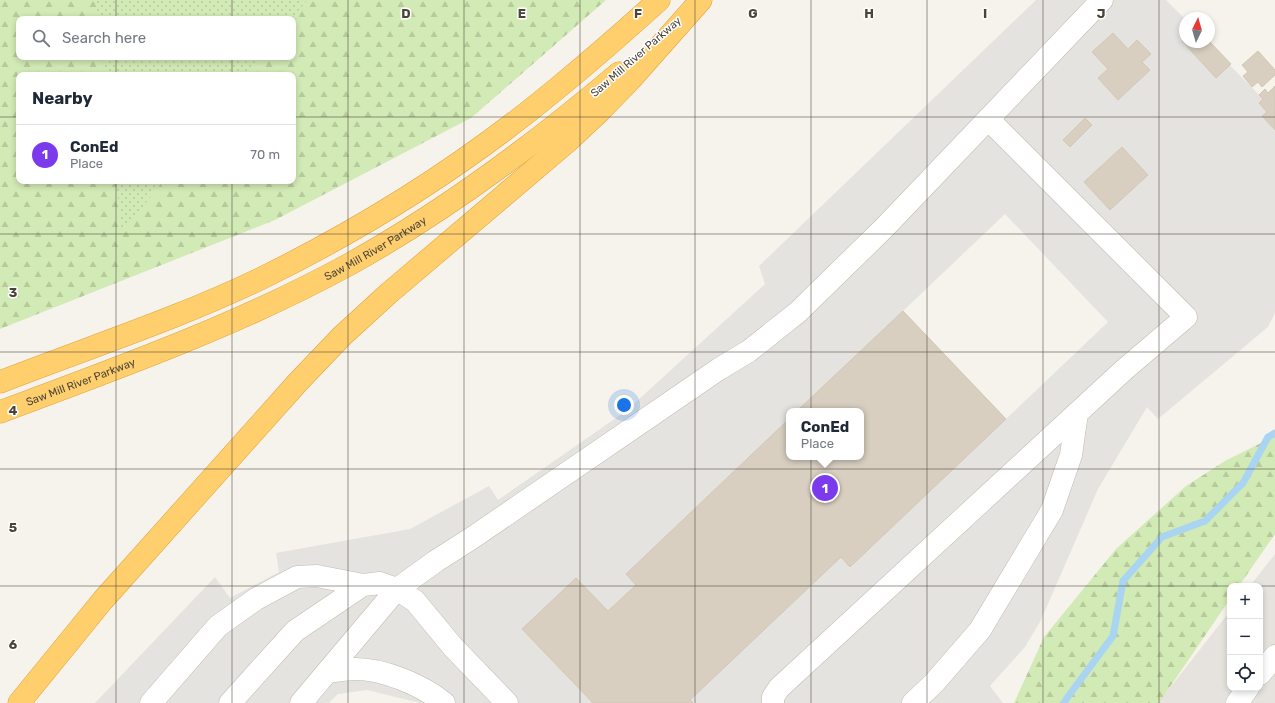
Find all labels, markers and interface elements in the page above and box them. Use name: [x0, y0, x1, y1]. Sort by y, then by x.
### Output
text: D: [401, 6, 411, 21]
text: E: [518, 6, 526, 21]
text: F: [634, 6, 642, 21]
text: G: [748, 6, 758, 21]
text: H: [864, 6, 874, 21]
text: I: [983, 6, 987, 21]
text: J: [1097, 6, 1105, 21]
north arrow: [1179, 12, 1215, 48]
street label: Saw Mill River Parkway: [588, 14, 684, 100]
search box: [16, 16, 296, 60]
icon: search: [30, 27, 52, 49]
text: Search here: [62, 29, 146, 47]
text: Nearby: [32, 88, 93, 108]
text: ConEd: [70, 138, 118, 156]
text: 1: [42, 147, 48, 162]
text: 70 m: [250, 147, 280, 162]
text: Place: [70, 156, 103, 171]
street label: Saw Mill River Parkway: [322, 213, 429, 283]
text: 3: [9, 285, 18, 300]
street label: Saw Mill River Parkway: [24, 355, 137, 408]
your location: [614, 395, 634, 415]
text: 4: [9, 403, 18, 418]
popup: [786, 408, 864, 460]
text: ConEd: [801, 418, 849, 436]
text: Place: [801, 436, 834, 451]
pin: 1: [812, 473, 838, 503]
text: 5: [9, 520, 17, 535]
map controls: [1227, 583, 1263, 691]
button: +: [1227, 583, 1263, 619]
button: −: [1227, 619, 1263, 655]
text: 6: [9, 637, 18, 652]
button: locate: [1227, 655, 1263, 691]

